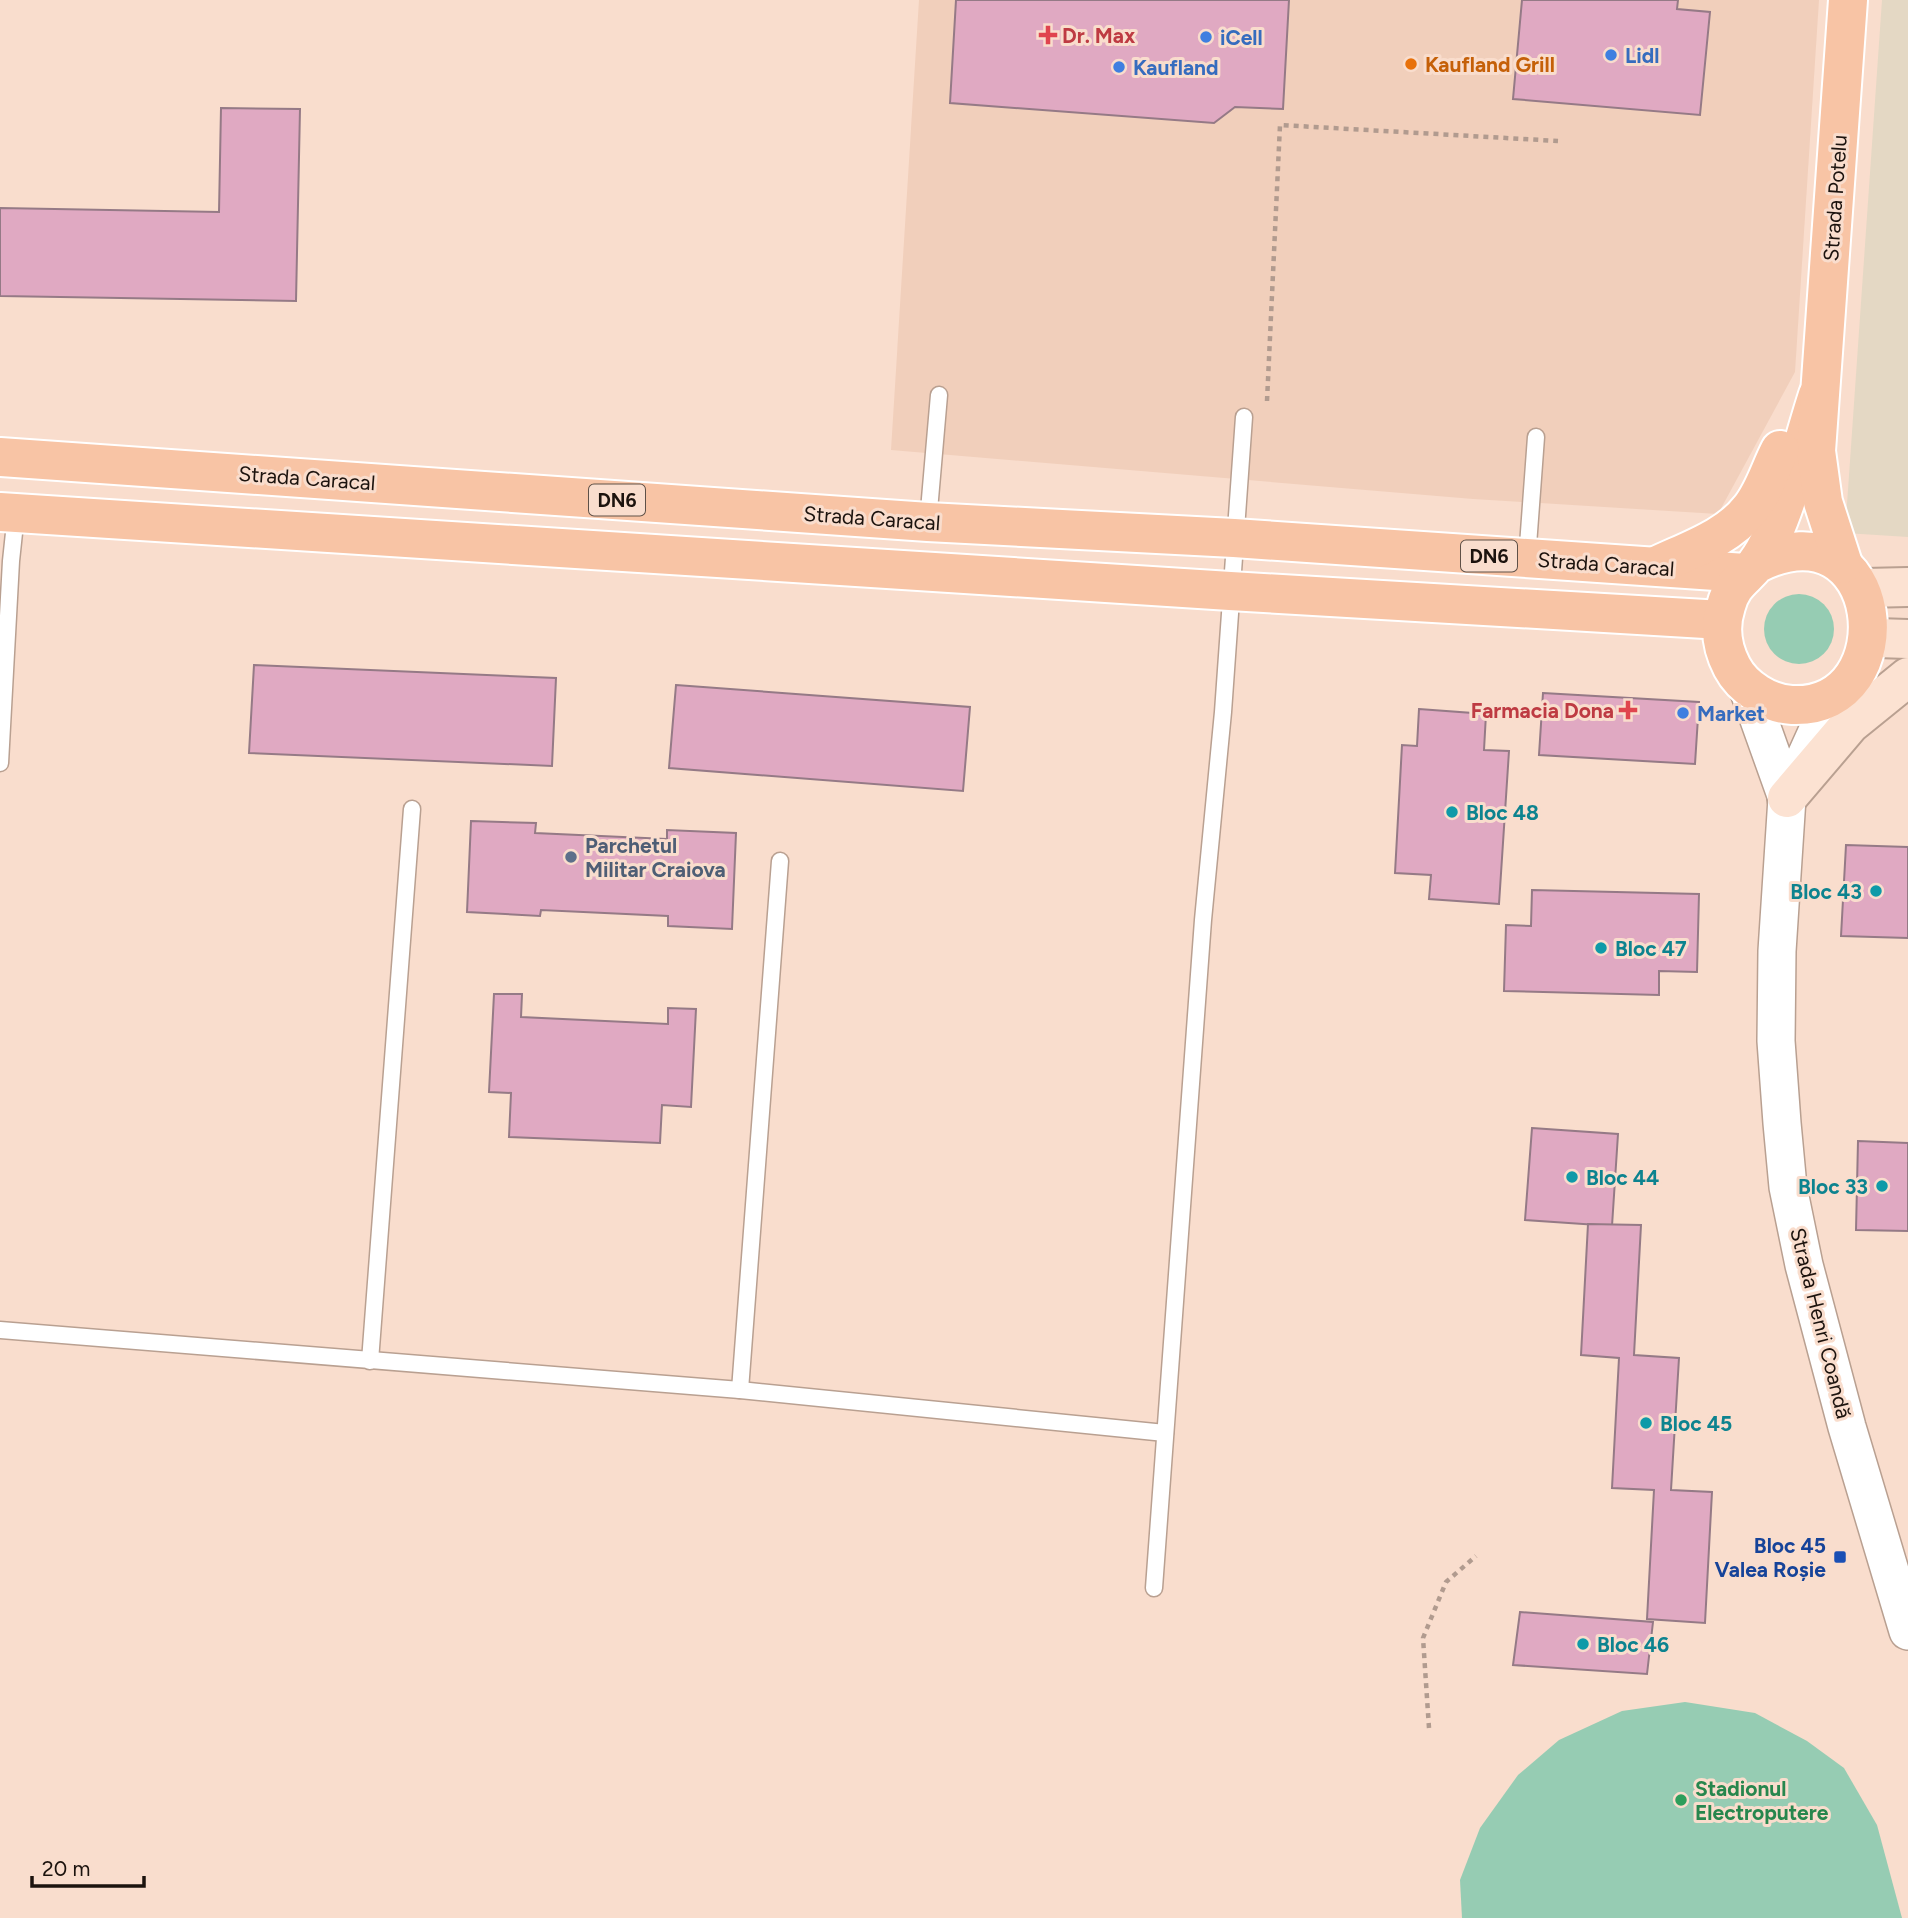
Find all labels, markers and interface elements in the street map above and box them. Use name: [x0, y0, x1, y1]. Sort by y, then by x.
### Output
place label: Dr. Max: [1062, 23, 1136, 48]
place label: iCell: [1220, 25, 1263, 50]
marker: Dr. Max: [1040, 27, 1056, 43]
marker: iCell: [1198, 29, 1214, 45]
place label: Lidl: [1625, 43, 1659, 68]
marker: Lidl: [1603, 47, 1619, 63]
place label: Kaufland Grill: [1425, 52, 1555, 77]
place label: Kaufland: [1133, 55, 1219, 80]
marker: Kaufland Grill: [1403, 56, 1419, 72]
marker: Kaufland: [1111, 59, 1127, 75]
street label: Strada Potelu: [1818, 134, 1852, 262]
street label: Strada Caracal: [238, 461, 376, 495]
road number: DN6: [589, 485, 645, 516]
street label: Strada Caracal: [803, 501, 941, 535]
road number: DN6: [1461, 540, 1517, 572]
street label: Strada Caracal: [1537, 547, 1675, 581]
place label: Farmacia Dona: [1471, 698, 1614, 723]
place label: Market: [1697, 701, 1765, 726]
marker: Farmacia Dona: [1620, 702, 1636, 718]
marker: Market: [1675, 705, 1691, 721]
place label: Bloc 48: [1466, 800, 1539, 825]
marker: Bloc 48: [1444, 804, 1460, 820]
place label: Parchetul Militar Craiova: [585, 833, 726, 882]
marker: Parchetul Militar Craiova: [563, 849, 579, 865]
place label: Bloc 43: [1790, 879, 1862, 904]
marker: Bloc 43: [1868, 883, 1884, 899]
place label: Bloc 47: [1615, 936, 1687, 961]
marker: Bloc 47: [1593, 940, 1609, 956]
place label: Bloc 44: [1586, 1165, 1659, 1190]
marker: Bloc 44: [1564, 1169, 1580, 1185]
place label: Bloc 33: [1798, 1174, 1868, 1199]
marker: Bloc 33: [1874, 1178, 1890, 1194]
street label: Strada Henri Coandă: [1785, 1225, 1857, 1421]
place label: Bloc 45: [1660, 1411, 1732, 1436]
marker: Bloc 45: [1638, 1415, 1654, 1431]
place label: Bloc 45 Valea Roșie: [1715, 1533, 1826, 1582]
marker: Bloc 45 Valea Roșie: [1832, 1549, 1848, 1565]
place label: Bloc 46: [1597, 1632, 1669, 1657]
marker: Bloc 46: [1575, 1636, 1591, 1652]
place label: Stadionul Electroputere: [1695, 1776, 1829, 1825]
marker: Stadionul Electroputere: [1673, 1792, 1689, 1808]
scale bar: [32, 1844, 144, 1888]
text: 20 m: [42, 1856, 90, 1881]

